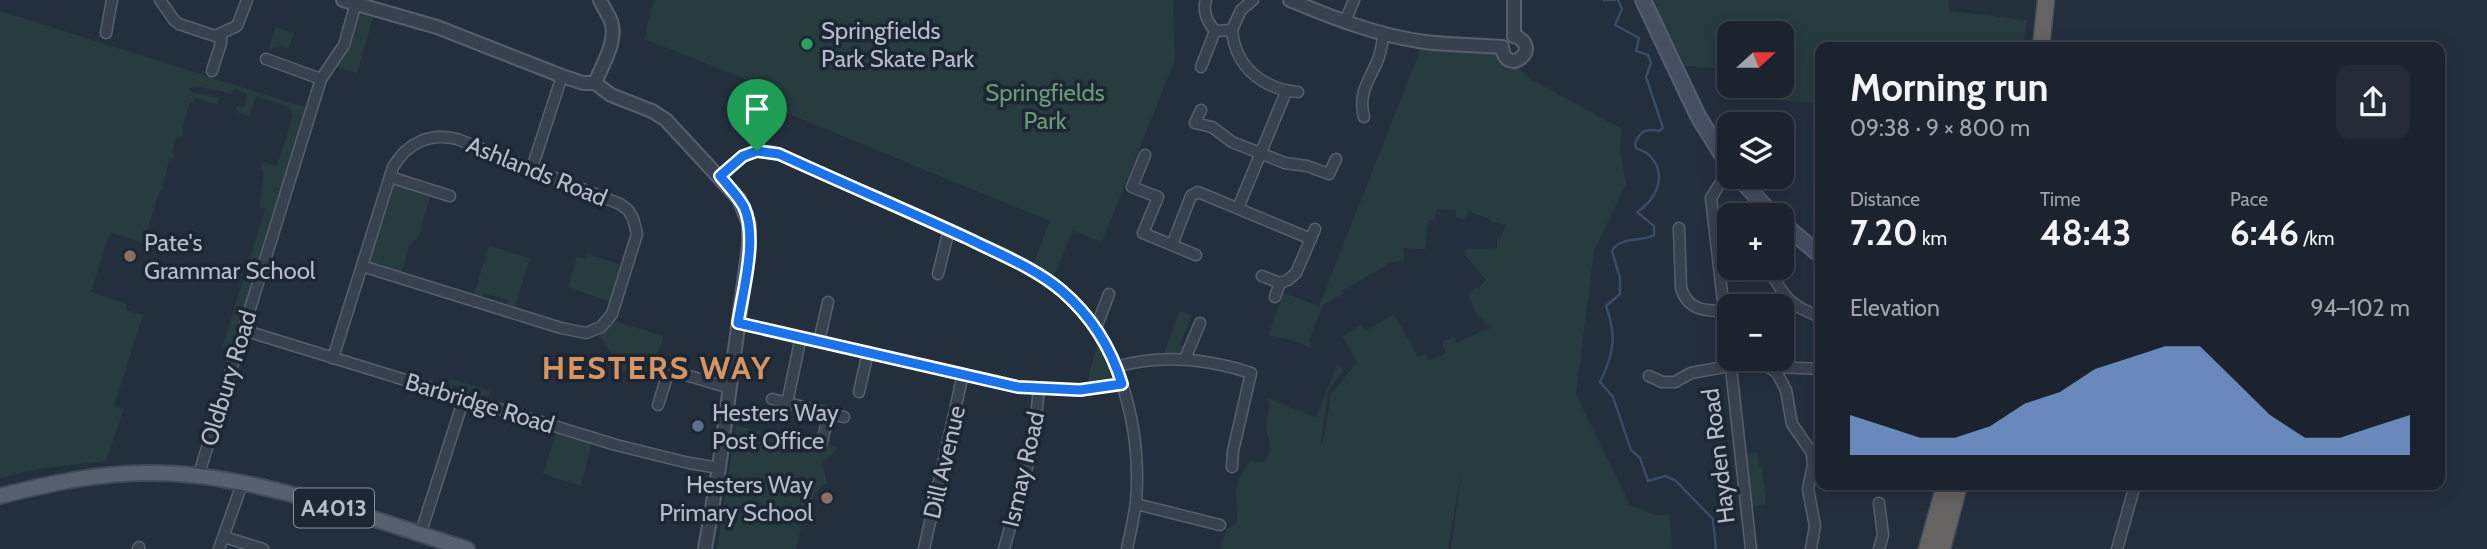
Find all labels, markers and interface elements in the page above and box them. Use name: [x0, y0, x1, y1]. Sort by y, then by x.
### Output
place label: Springfields Park Skate Park: [821, 16, 975, 73]
north arrow: [1717, 21, 1794, 98]
map controls: [1717, 21, 1794, 371]
marker: Springfields Park Skate Park: [799, 36, 815, 52]
text: Morning run: [1850, 64, 2049, 111]
button: share: [2336, 65, 2410, 139]
park label: Springfields Park: [985, 78, 1105, 135]
pin: [727, 79, 787, 151]
icon: arrive: [738, 90, 776, 128]
button: layers: [1717, 112, 1794, 189]
text: 09:38 · 9 × 800 m: [1850, 114, 2030, 142]
street label: Ashlands Road: [462, 130, 612, 212]
text: Distance: [1850, 188, 1920, 211]
text: Time: [2040, 188, 2080, 211]
text: Pace: [2230, 188, 2268, 211]
button: +: [1717, 203, 1794, 280]
text: 7.20: [1850, 211, 1918, 254]
text: 48:43: [2040, 211, 2131, 254]
text: 6:46: [2230, 211, 2299, 254]
text: km: [1918, 227, 1947, 250]
text: /km: [2299, 227, 2334, 250]
place label: Pate's Grammar School: [144, 228, 316, 285]
marker: Pate's Grammar School: [122, 248, 138, 264]
button: −: [1717, 294, 1794, 371]
text: Elevation: [1850, 294, 1940, 322]
text: 94–102 m: [2311, 294, 2410, 322]
street label: Oldbury Road: [194, 307, 262, 449]
district label: HESTERS WAY: [542, 348, 772, 387]
street label: Barbridge Road: [402, 367, 558, 439]
street label: Hayden Road: [1695, 387, 1741, 525]
place label: Hesters Way Post Office: [712, 398, 839, 455]
street label: Dill Avenue: [917, 403, 971, 521]
street label: Ismay Road: [996, 409, 1050, 529]
marker: Hesters Way Post Office: [690, 418, 706, 434]
place label: Hesters Way Primary School: [659, 470, 813, 527]
road number: A4013: [294, 488, 374, 528]
marker: Hesters Way Primary School: [819, 490, 835, 506]

